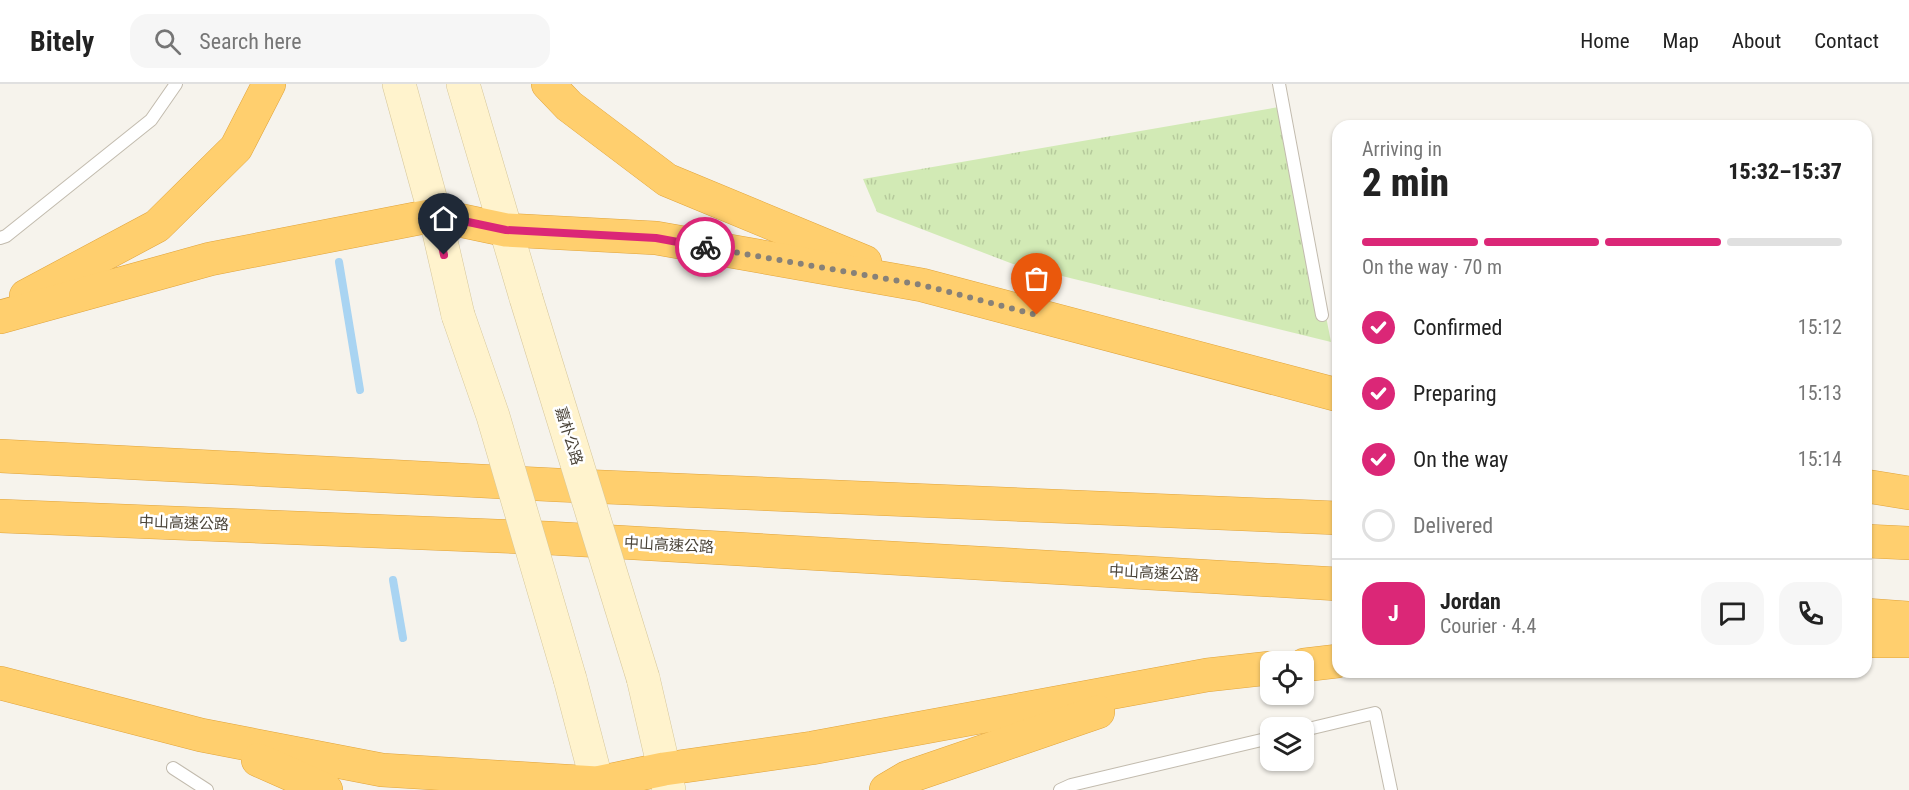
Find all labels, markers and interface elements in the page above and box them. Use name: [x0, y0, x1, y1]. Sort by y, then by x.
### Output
search box: [130, 14, 550, 68]
text: Bitely: [30, 25, 94, 58]
icon: search: [151, 25, 184, 58]
text: Search here: [199, 29, 302, 54]
text: Home: [1580, 29, 1630, 53]
text: Map: [1663, 29, 1699, 53]
text: About: [1732, 29, 1781, 53]
text: Contact: [1814, 29, 1879, 53]
text: Arriving in: [1362, 137, 1442, 161]
text: 15:32–15:37: [1728, 159, 1842, 184]
text: 2 min: [1362, 160, 1449, 206]
pin: [418, 193, 469, 255]
icon: home: [427, 202, 460, 235]
courier: [675, 217, 735, 277]
icon: bike: [689, 231, 722, 264]
pin: [1011, 253, 1062, 315]
text: On the way · 70 m: [1362, 255, 1502, 279]
icon: bag: [1020, 262, 1053, 295]
icon: check: [1362, 311, 1395, 344]
text: Confirmed: [1413, 315, 1502, 340]
text: 15:12: [1798, 315, 1842, 339]
icon: check: [1362, 377, 1395, 410]
text: Preparing: [1413, 381, 1497, 406]
text: 15:13: [1798, 381, 1842, 405]
street label: 嘉朴公路: [552, 405, 586, 467]
icon: check: [1362, 443, 1395, 476]
text: On the way: [1413, 447, 1508, 472]
text: 15:14: [1798, 447, 1842, 471]
street label: 中山高速公路: [139, 512, 229, 534]
text: Delivered: [1413, 513, 1493, 538]
street label: 中山高速公路: [624, 534, 714, 556]
street label: 中山高速公路: [1109, 562, 1199, 584]
button: chat: [1701, 582, 1764, 645]
button: phone: [1779, 582, 1842, 645]
text: Jordan: [1440, 589, 1501, 614]
text: J: [1388, 601, 1399, 626]
text: Courier · 4.4: [1440, 614, 1536, 638]
map controls: [1260, 651, 1314, 771]
button: locate: [1260, 651, 1314, 705]
button: layers: [1260, 717, 1314, 771]

